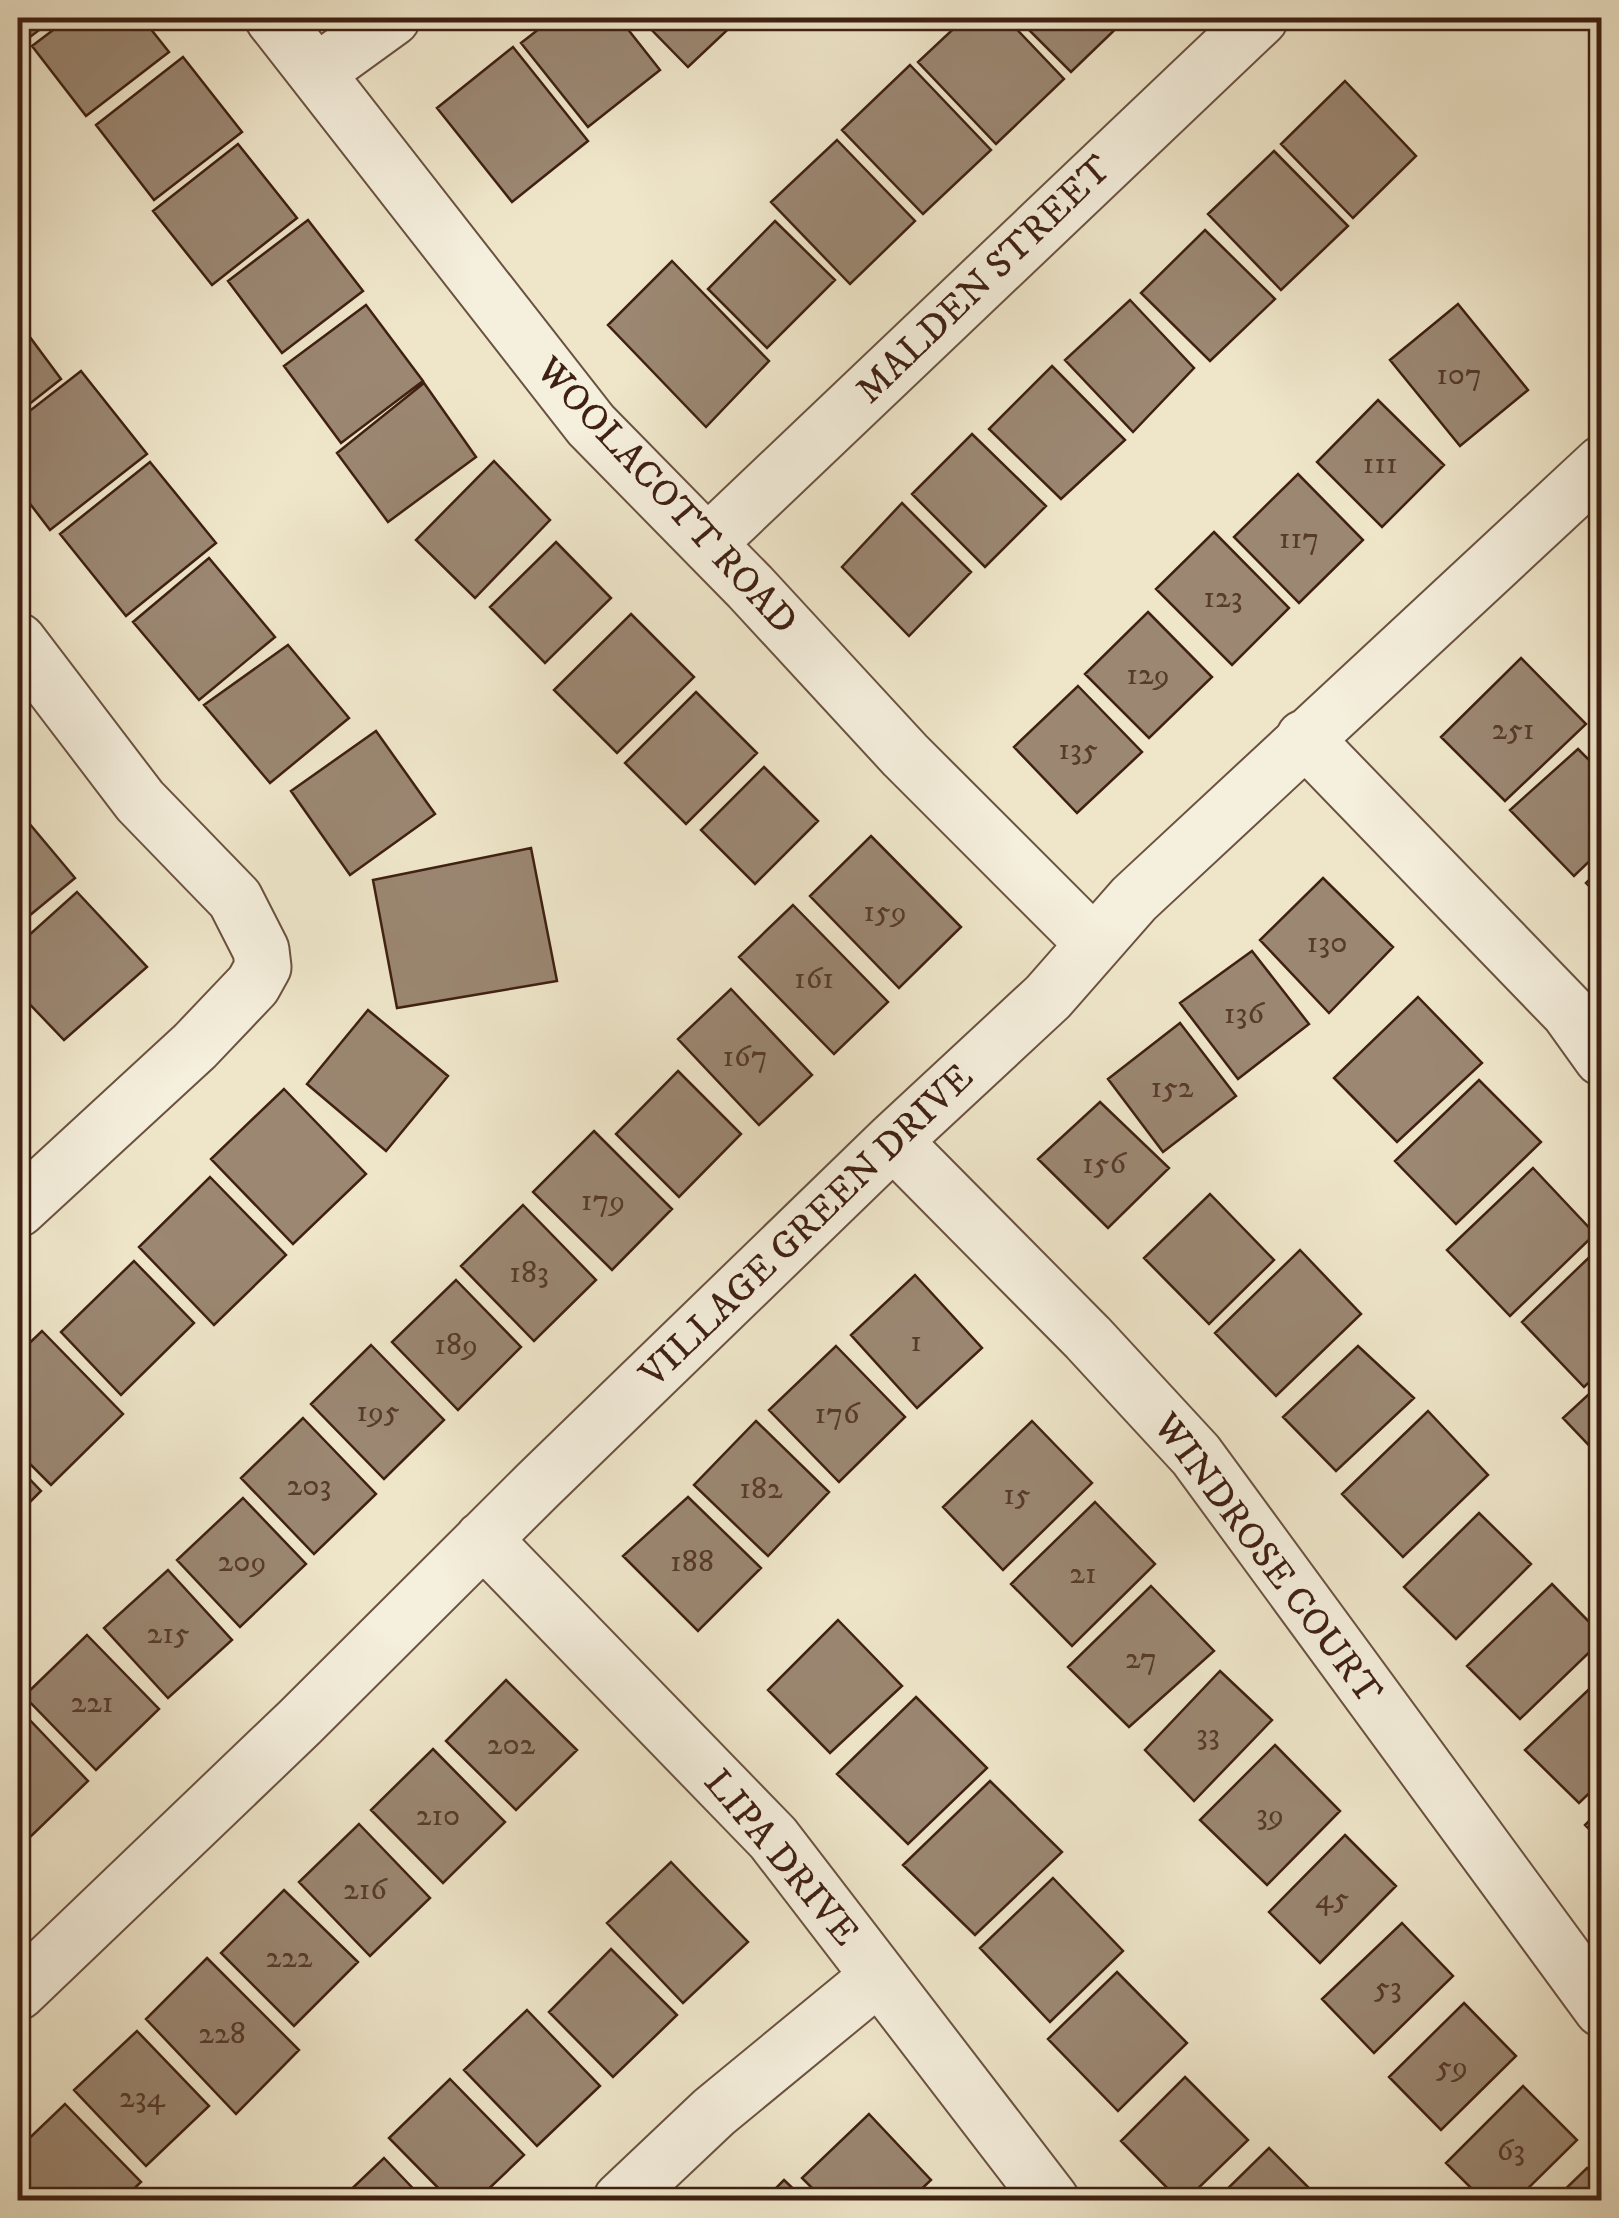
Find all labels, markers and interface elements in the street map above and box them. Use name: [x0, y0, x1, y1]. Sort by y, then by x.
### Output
street label: MALDEN STREET: [846, 146, 1122, 414]
street label: WOOLACOTT ROAD: [524, 346, 807, 645]
house number: 107: [1436, 355, 1482, 395]
house number: 111: [1362, 444, 1398, 484]
house number: 117: [1279, 519, 1319, 559]
house number: 123: [1203, 578, 1243, 618]
house number: 129: [1126, 655, 1170, 695]
house number: 251: [1491, 710, 1535, 750]
house number: 135: [1058, 730, 1098, 770]
house number: 159: [863, 892, 907, 932]
house number: 130: [1307, 923, 1347, 963]
house number: 161: [794, 959, 834, 999]
house number: 136: [1224, 994, 1266, 1034]
house number: 167: [722, 1037, 768, 1077]
street label: VILLAGE GREEN DRIVE: [629, 1054, 984, 1399]
house number: 152: [1150, 1068, 1194, 1108]
house number: 156: [1082, 1144, 1127, 1184]
house number: 179: [581, 1181, 625, 1221]
house number: 183: [509, 1253, 549, 1293]
house number: 1: [910, 1322, 922, 1362]
house number: 189: [434, 1325, 478, 1365]
house number: 195: [356, 1392, 400, 1432]
house number: 176: [814, 1394, 861, 1434]
street label: WINDROSE COURT: [1141, 1403, 1392, 1714]
house number: 203: [287, 1466, 331, 1506]
house number: 182: [739, 1469, 783, 1509]
house number: 15: [1003, 1475, 1031, 1515]
house number: 209: [218, 1542, 266, 1582]
house number: 188: [670, 1542, 714, 1582]
house number: 21: [1069, 1554, 1097, 1594]
house number: 215: [146, 1614, 190, 1654]
house number: 27: [1125, 1639, 1157, 1679]
house number: 221: [70, 1683, 114, 1723]
house number: 33: [1196, 1715, 1220, 1755]
house number: 202: [487, 1725, 536, 1765]
street label: LIPA DRIVE: [693, 1760, 869, 1956]
house number: 39: [1256, 1795, 1284, 1835]
house number: 210: [416, 1796, 460, 1836]
house number: 216: [343, 1870, 388, 1910]
house number: 45: [1315, 1879, 1349, 1919]
house number: 222: [265, 1938, 313, 1978]
house number: 53: [1374, 1968, 1402, 2008]
house number: 228: [198, 2014, 246, 2054]
house number: 59: [1436, 2047, 1468, 2087]
house number: 234: [119, 2078, 166, 2118]
house number: 63: [1497, 2131, 1525, 2171]

